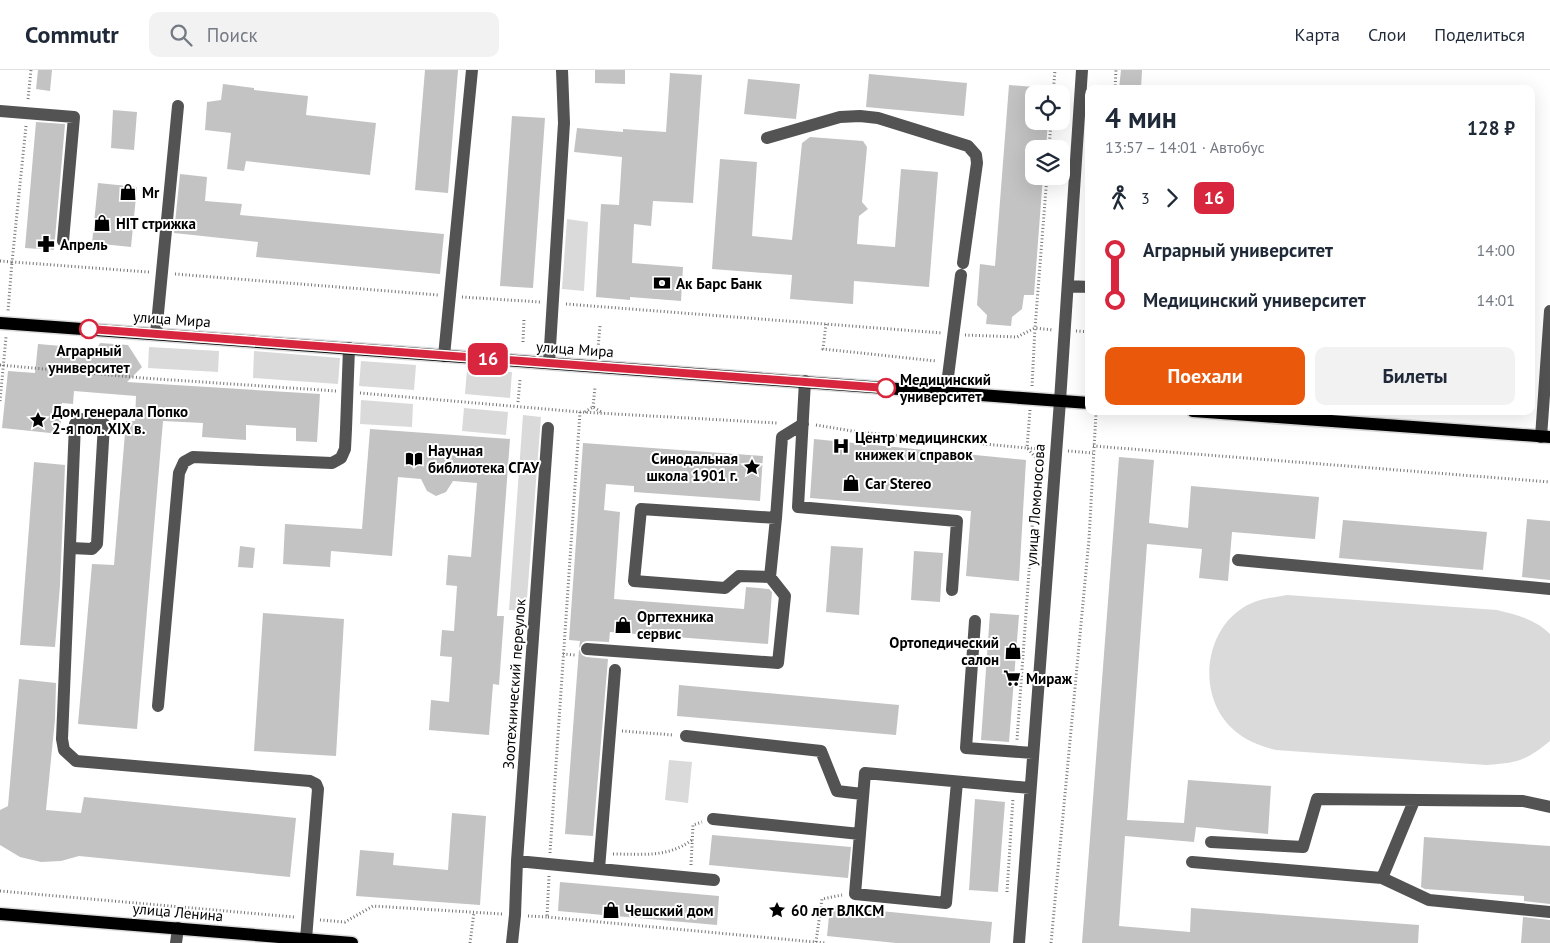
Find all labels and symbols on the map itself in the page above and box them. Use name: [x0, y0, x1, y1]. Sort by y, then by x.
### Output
shop icon: Mr: [118, 182, 138, 202]
place label: Mr: [142, 183, 160, 202]
shop icon: HIT стрижка: [92, 213, 112, 233]
place label: HIT стрижка: [116, 214, 196, 233]
pharmacy icon: Апрель: [36, 234, 56, 254]
place label: Апрель: [60, 235, 108, 254]
bank icon: Ак Барс Банк: [652, 273, 672, 293]
place label: Ак Барс Банк: [676, 274, 762, 293]
street label: улица Мира: [133, 307, 211, 331]
marker: Аграрный университет: [79, 319, 99, 339]
street label: улица Мира: [536, 337, 614, 361]
place label: Аграрный университет: [47, 341, 130, 377]
line badge: 16: [466, 343, 510, 375]
place label: Медицинский университет: [899, 370, 991, 406]
marker: Медицинский университет: [876, 378, 896, 398]
place label: Дом генерала Попко 2-я пол. XIX в.: [52, 402, 188, 438]
place icon: Дом генерала Попко 2-я пол. XIX в.: [28, 410, 48, 430]
place label: Центр медицинских книжек и справок: [855, 428, 988, 464]
hospital icon: Центр медицинских книжек и справок: [831, 436, 851, 456]
place label: Научная библиотека СГАУ: [428, 441, 539, 477]
street label: улица Ломоносова: [1021, 443, 1049, 567]
library icon: Научная библиотека СГАУ: [404, 449, 424, 469]
place label: Синодальная школа 1901 г.: [646, 449, 738, 485]
place icon: Синодальная школа 1901 г.: [742, 457, 762, 477]
shop icon: Car Stereo: [841, 473, 861, 493]
place label: Car Stereo: [865, 474, 931, 493]
street label: Зоотехнический переулок: [499, 597, 529, 770]
place label: Оргтехника сервис: [637, 607, 714, 643]
shop icon: Оргтехника сервис: [613, 615, 633, 635]
place label: Ортопедический салон: [889, 633, 999, 669]
shop icon: Ортопедический салон: [1003, 641, 1023, 661]
supermarket icon: Мираж: [1002, 668, 1022, 688]
place label: Мираж: [1026, 669, 1073, 688]
street label: улица Ленина: [132, 899, 224, 925]
shop icon: Чешский дом: [601, 900, 621, 920]
place icon: 60 лет ВЛКСМ: [767, 900, 787, 920]
place label: Чешский дом: [625, 901, 714, 920]
place label: 60 лет ВЛКСМ: [791, 901, 884, 920]

